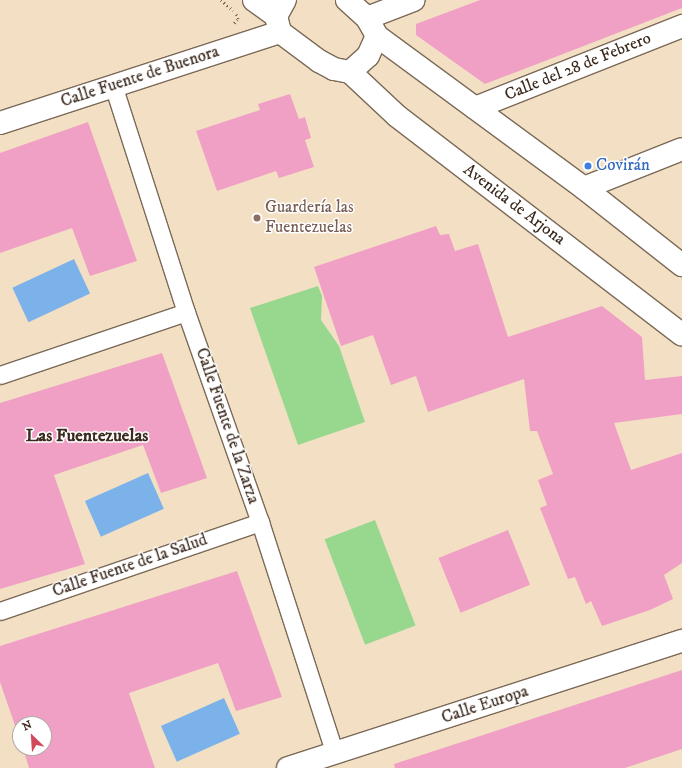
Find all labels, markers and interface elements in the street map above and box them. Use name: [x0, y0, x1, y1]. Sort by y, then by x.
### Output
street label: Calle del 28 de Febrero: [502, 28, 654, 106]
street label: Calle Fuente de Buenora: [58, 42, 222, 112]
place label: Covirán: [596, 156, 650, 176]
street label: Avenida de Arjona: [459, 160, 569, 250]
marker: Covirán: [583, 161, 593, 171]
place label: Guardería las Fuentezuelas: [265, 198, 354, 238]
marker: Guardería las Fuentezuelas: [252, 213, 262, 223]
street label: Calle Fuente de la Zarza: [191, 345, 263, 507]
district label: Las Fuentezuelas: [26, 425, 148, 447]
street label: Calle Fuente de la Salud: [50, 530, 210, 602]
street label: Calle Europa: [439, 681, 531, 729]
north arrow: [12, 716, 52, 756]
text: N: [20, 718, 34, 734]

